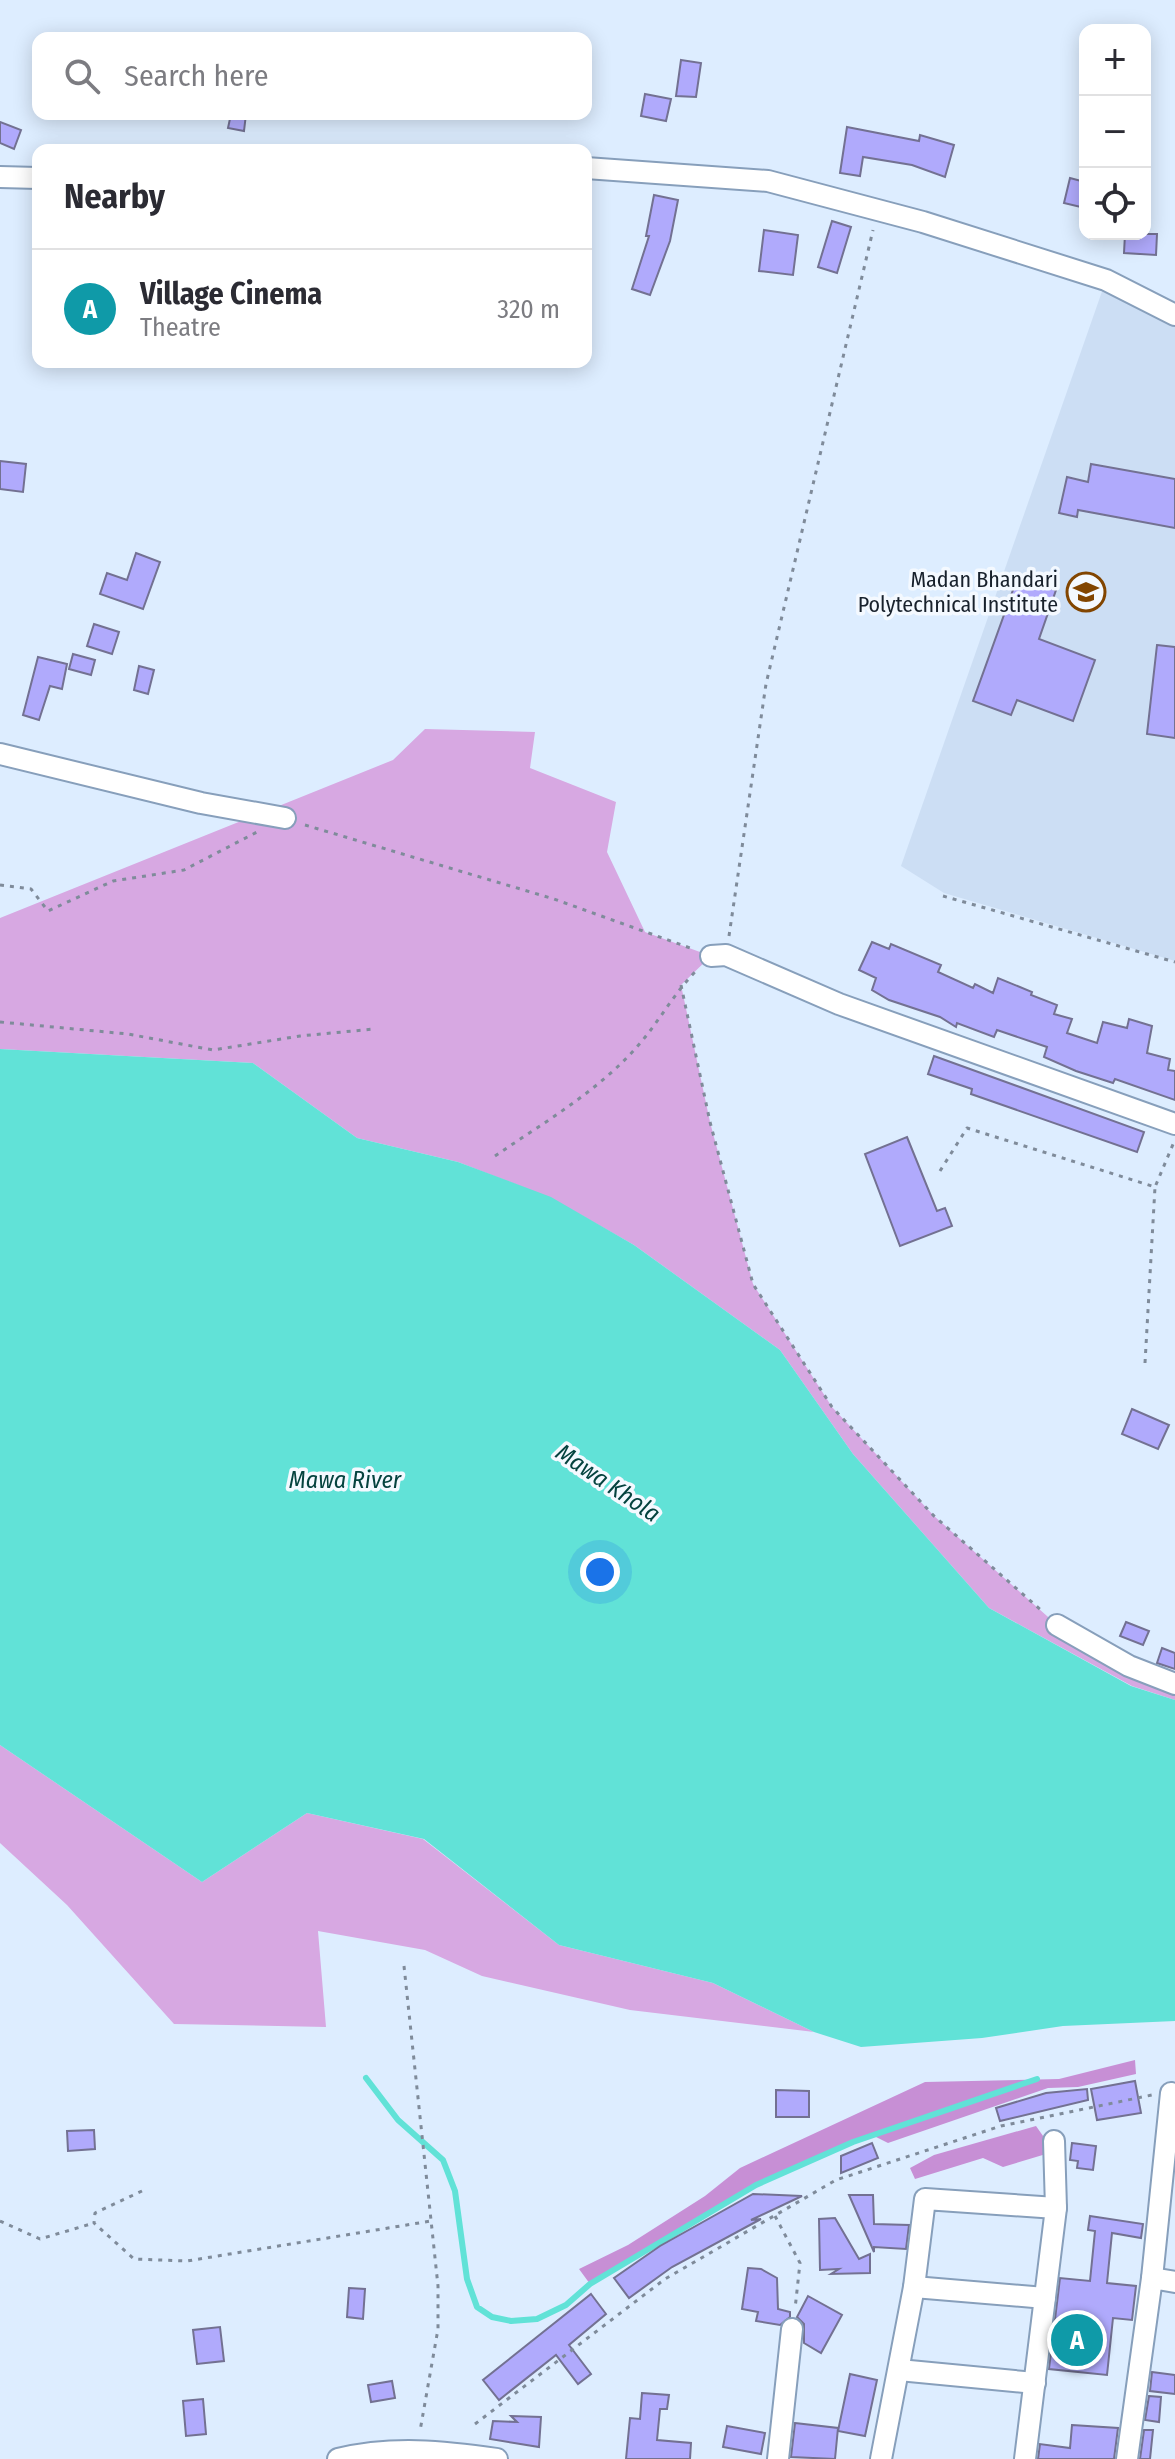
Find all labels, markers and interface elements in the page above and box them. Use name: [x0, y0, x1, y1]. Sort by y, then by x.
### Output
map controls: [1079, 24, 1151, 240]
button: +: [1079, 24, 1151, 96]
search box: [32, 32, 592, 120]
icon: search: [60, 54, 104, 98]
text: Search here: [124, 58, 269, 94]
button: −: [1079, 96, 1151, 168]
button: locate: [1079, 168, 1151, 240]
text: Nearby: [64, 176, 165, 217]
text: Village Cinema: [140, 276, 322, 312]
text: A: [83, 294, 97, 325]
text: 320 m: [497, 294, 560, 325]
text: Theatre: [140, 312, 221, 343]
place label: Madan Bhandari Polytechnical Institute: [858, 566, 1058, 618]
school or university icon: Madan Bhandari Polytechnical Institute: [1065, 571, 1107, 613]
water label: Mawa Khola: [551, 1438, 665, 1528]
water label: Mawa River: [289, 1466, 402, 1494]
your location: [580, 1552, 620, 1592]
pin: A: [1051, 2310, 1103, 2370]

